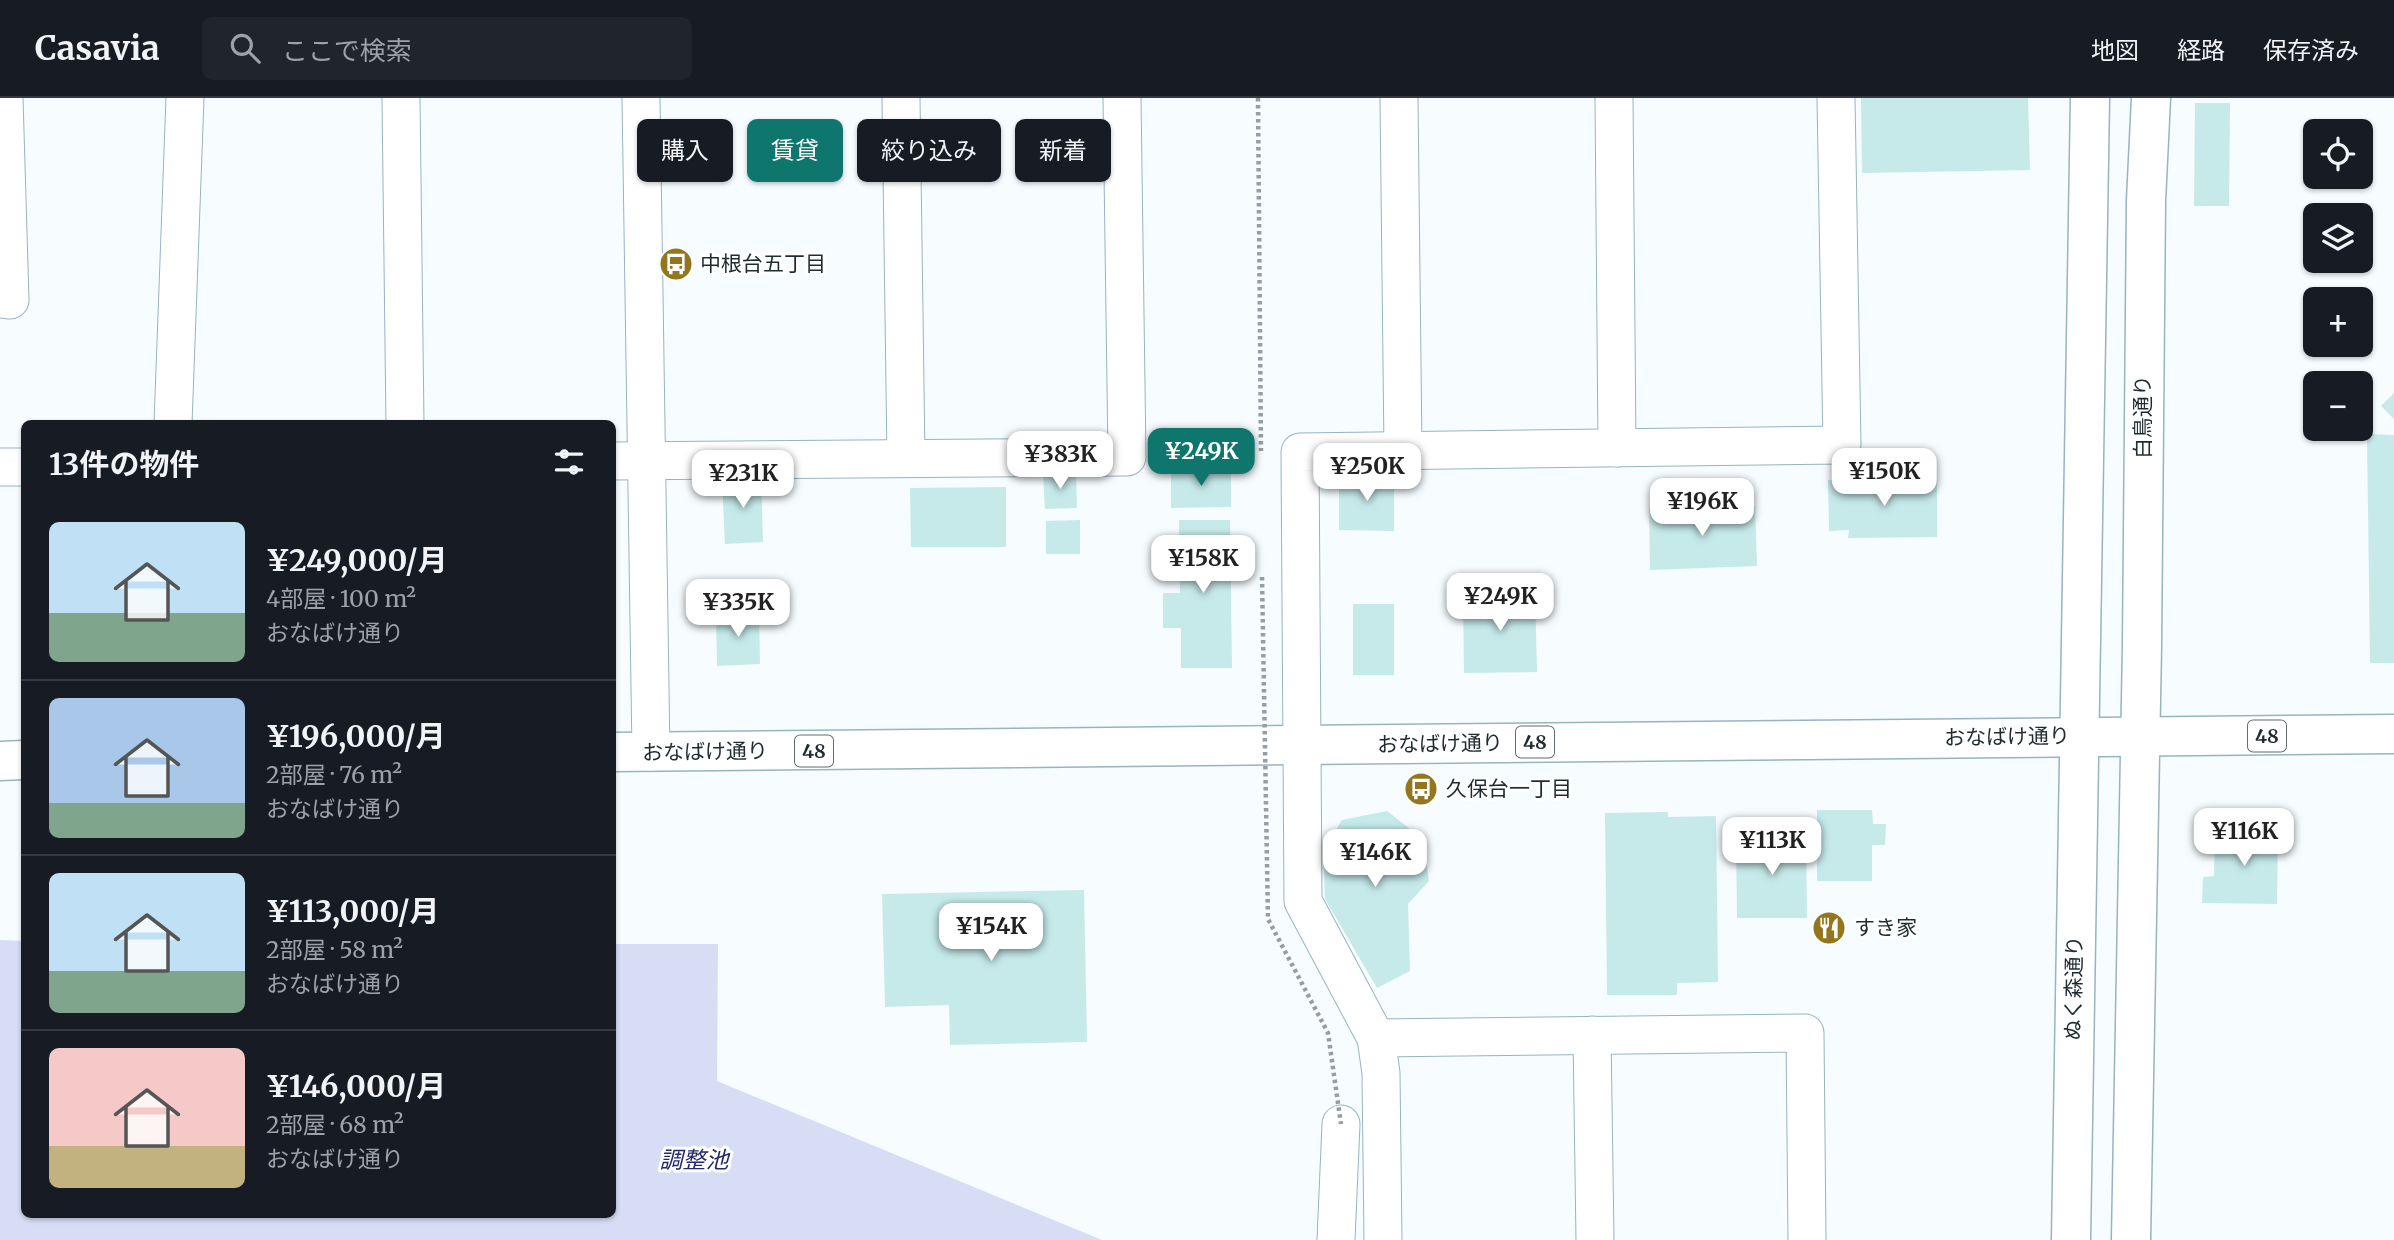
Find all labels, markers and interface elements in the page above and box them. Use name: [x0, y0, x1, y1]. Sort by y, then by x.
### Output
search box: [202, 17, 692, 80]
text: Casavia: [35, 28, 160, 69]
icon: search: [226, 29, 264, 67]
text: ここで検索: [282, 34, 412, 67]
text: 地図: [2091, 35, 2139, 66]
text: 経路: [2177, 35, 2225, 66]
text: 保存済み: [2263, 35, 2359, 66]
chip: 購入: [637, 119, 733, 182]
chip: 賃貸: [747, 119, 843, 182]
chip: 絞り込み: [857, 119, 1001, 182]
chip: 新着: [1015, 119, 1111, 182]
map controls: [2303, 119, 2373, 441]
button: locate: [2303, 119, 2373, 189]
button: layers: [2303, 203, 2373, 273]
bus stop icon: 中根台五丁目: [657, 245, 695, 283]
place label: 中根台五丁目: [700, 250, 826, 277]
button: +: [2303, 287, 2373, 357]
button: −: [2303, 371, 2373, 441]
street label: 白鳥通り: [2129, 375, 2156, 459]
pin: ¥249K: [1152, 428, 1250, 488]
pin: ¥383K: [1011, 432, 1109, 491]
text: ¥249K: [1164, 436, 1238, 465]
text: ¥383K: [1023, 439, 1097, 468]
icon: filters: [550, 443, 588, 481]
pin: ¥250K: [1318, 444, 1416, 503]
text: 13件の物件: [49, 445, 199, 483]
pin: ¥150K: [1835, 448, 1933, 508]
pin: ¥231K: [694, 450, 792, 510]
text: ¥250K: [1329, 451, 1405, 480]
text: ¥150K: [1848, 456, 1920, 485]
text: ¥231K: [708, 458, 778, 487]
pin: ¥196K: [1653, 478, 1751, 538]
text: ¥196K: [1666, 486, 1738, 515]
pin: ¥158K: [1154, 536, 1252, 595]
text: ¥249,000/月: [266, 541, 448, 579]
text: ¥158K: [1167, 543, 1239, 572]
icon: home: [105, 550, 189, 634]
pin: ¥249K: [1451, 574, 1549, 633]
pin: ¥335K: [689, 580, 787, 639]
text: ¥249K: [1463, 581, 1537, 610]
text: 4部屋 · 100 m²: [266, 584, 416, 613]
text: ¥335K: [702, 587, 774, 616]
text: おなばけ通り: [266, 618, 404, 647]
text: ¥196,000/月: [266, 717, 446, 755]
road number: 48: [2248, 720, 2286, 751]
street label: おなばけ通り: [1944, 722, 2070, 751]
icon: home: [105, 726, 189, 810]
road number: 48: [1516, 726, 1554, 758]
street label: おなばけ通り: [1377, 729, 1503, 758]
road number: 48: [795, 736, 833, 766]
street label: おなばけ通り: [642, 737, 768, 766]
text: 2部屋 · 76 m²: [266, 760, 402, 789]
bus stop icon: 久保台一丁目: [1402, 770, 1440, 808]
place label: 久保台一丁目: [1446, 775, 1572, 802]
text: おなばけ通り: [266, 794, 404, 823]
pin: ¥116K: [2195, 808, 2293, 868]
text: ¥116K: [2210, 816, 2278, 845]
pin: ¥113K: [1723, 818, 1821, 877]
text: ¥113K: [1738, 825, 1806, 854]
pin: ¥146K: [1326, 830, 1424, 889]
text: ¥146K: [1339, 837, 1411, 866]
text: ¥113,000/月: [266, 892, 440, 930]
icon: home: [105, 901, 189, 985]
pin: ¥154K: [942, 904, 1040, 963]
restaurant icon: すき家: [1810, 909, 1848, 947]
text: ¥154K: [955, 911, 1027, 940]
place label: すき家: [1854, 914, 1917, 941]
text: 2部屋 · 58 m²: [266, 935, 403, 964]
street label: ぬく森通り: [2059, 935, 2088, 1041]
text: おなばけ通り: [266, 969, 404, 998]
text: ¥146,000/月: [266, 1067, 446, 1105]
icon: home: [105, 1076, 189, 1160]
text: 2部屋 · 68 m²: [266, 1110, 404, 1139]
text: おなばけ通り: [266, 1144, 404, 1173]
water label: 調整池: [660, 1145, 731, 1174]

